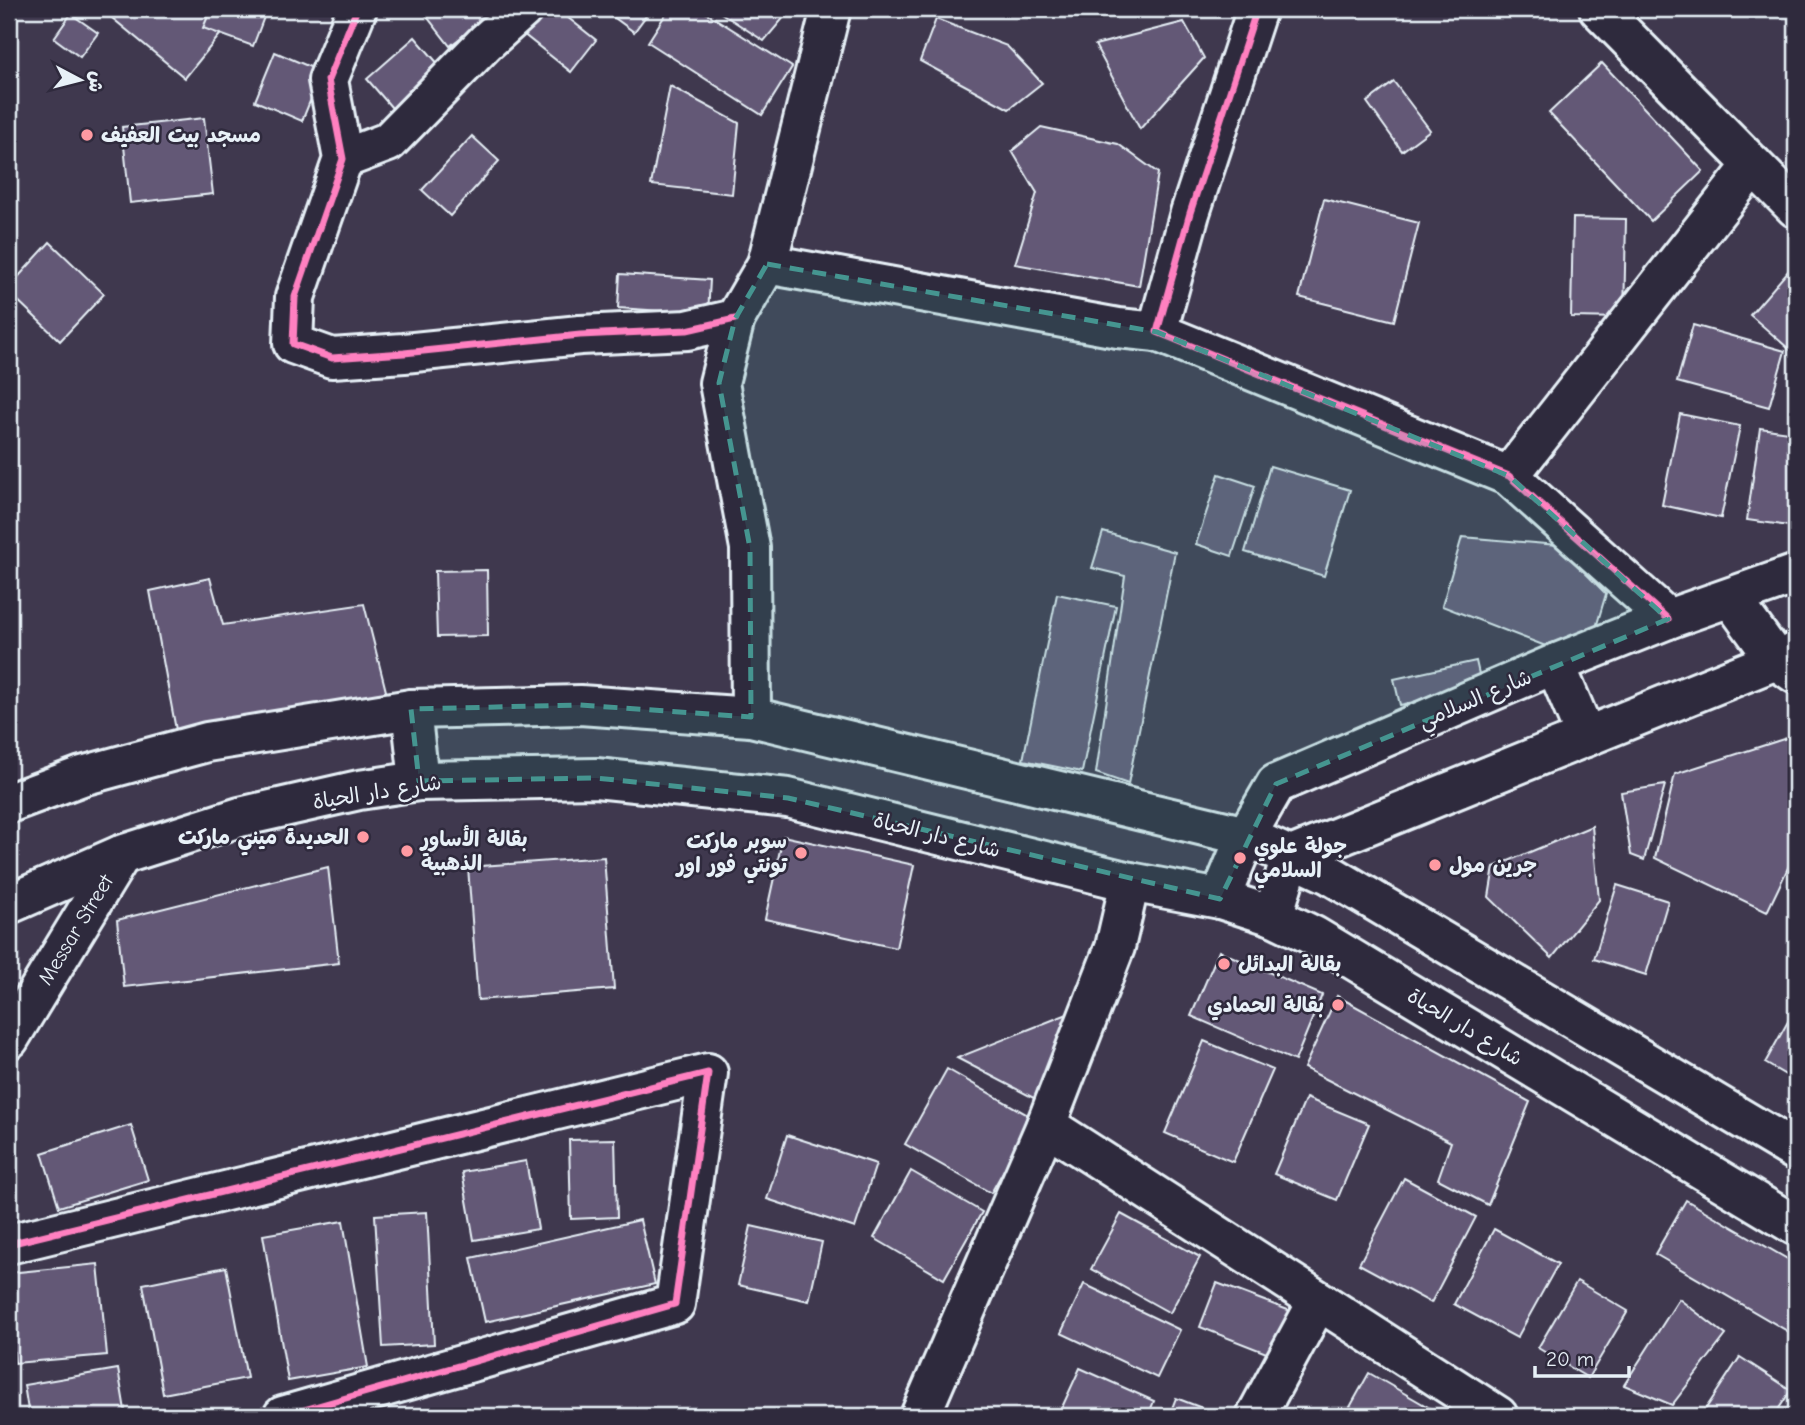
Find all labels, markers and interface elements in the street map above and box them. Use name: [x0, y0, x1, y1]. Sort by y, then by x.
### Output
north arrow: [46, 46, 116, 116]
text: ش: [84, 70, 108, 94]
place label: مسجد بيت العفيف: [101, 123, 261, 148]
marker: مسجد بيت العفيف: [79, 127, 95, 143]
street label: شارع السلامي: [1415, 664, 1538, 740]
street label: شارع دار الحياة: [311, 770, 444, 817]
street label: شارع دار الحياة: [870, 808, 1003, 865]
place label: الحديدة ميني ماركت: [178, 825, 349, 856]
place label: بقالة الأساور الذهبية: [419, 825, 528, 876]
marker: الحديدة ميني ماركت: [355, 829, 371, 845]
place label: سوبر ماركت تونتي فور اور: [675, 829, 788, 884]
place label: جولة علوي السلامي: [1254, 834, 1347, 889]
marker: بقالة الأساور الذهبية: [399, 843, 415, 859]
marker: سوبر ماركت تونتي فور اور: [793, 845, 809, 861]
marker: جولة علوي السلامي: [1232, 850, 1248, 866]
place label: جرين مول: [1449, 853, 1537, 878]
marker: جرين مول: [1427, 857, 1443, 873]
street label: Messar Street: [33, 869, 119, 989]
place label: بقالة البدائل: [1238, 952, 1341, 977]
marker: بقالة البدائل: [1216, 956, 1232, 972]
street label: شارع دار الحياة: [1402, 983, 1527, 1073]
place label: بقالة الحمادي: [1207, 993, 1324, 1021]
marker: بقالة الحمادي: [1330, 997, 1346, 1013]
scale bar: [1535, 1334, 1630, 1378]
text: 20 m: [1546, 1347, 1594, 1371]

